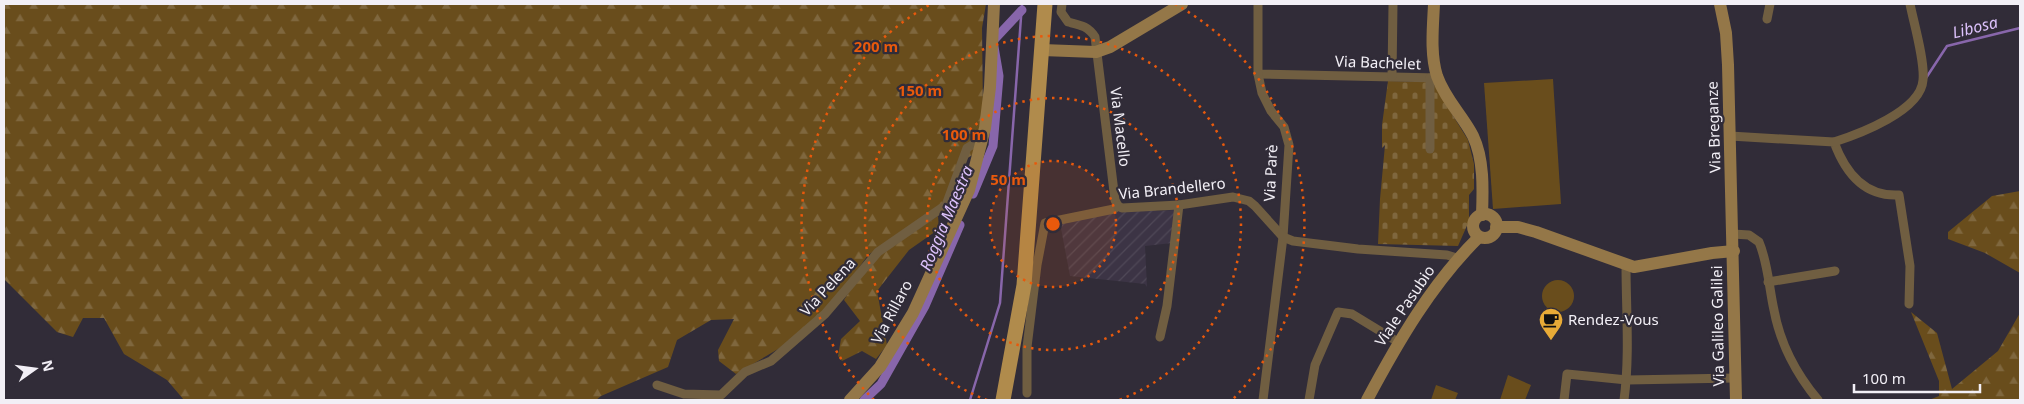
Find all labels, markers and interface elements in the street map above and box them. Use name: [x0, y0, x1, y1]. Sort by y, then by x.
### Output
water label: Libosa: [1950, 11, 2000, 43]
text: 200 m: [854, 36, 898, 56]
street label: Via Bachelet: [1335, 51, 1422, 74]
text: 150 m: [898, 80, 942, 100]
street label: Via Breganze: [1701, 81, 1725, 173]
street label: Via Macello: [1106, 86, 1136, 168]
text: 100 m: [942, 124, 986, 144]
street label: Via Parè: [1259, 144, 1281, 202]
water label: Roggia Maestra: [914, 162, 978, 274]
text: 50 m: [990, 169, 1026, 189]
street label: Via Brandellero: [1117, 172, 1226, 204]
centre of rings: [1044, 215, 1062, 233]
street label: Via Pelena: [795, 253, 859, 320]
street label: Viale Pasubio: [1370, 261, 1439, 350]
street label: Via Galileo Galilei: [1706, 265, 1728, 387]
street label: Via Rillaro: [866, 276, 916, 347]
cafe icon: Rendez-Vous: [1538, 307, 1564, 341]
place label: Rendez-Vous: [1568, 309, 1659, 329]
north arrow: [10, 344, 60, 394]
text: N: [38, 358, 59, 374]
scale bar: [1854, 362, 1980, 394]
text: 100 m: [1862, 368, 1906, 388]

